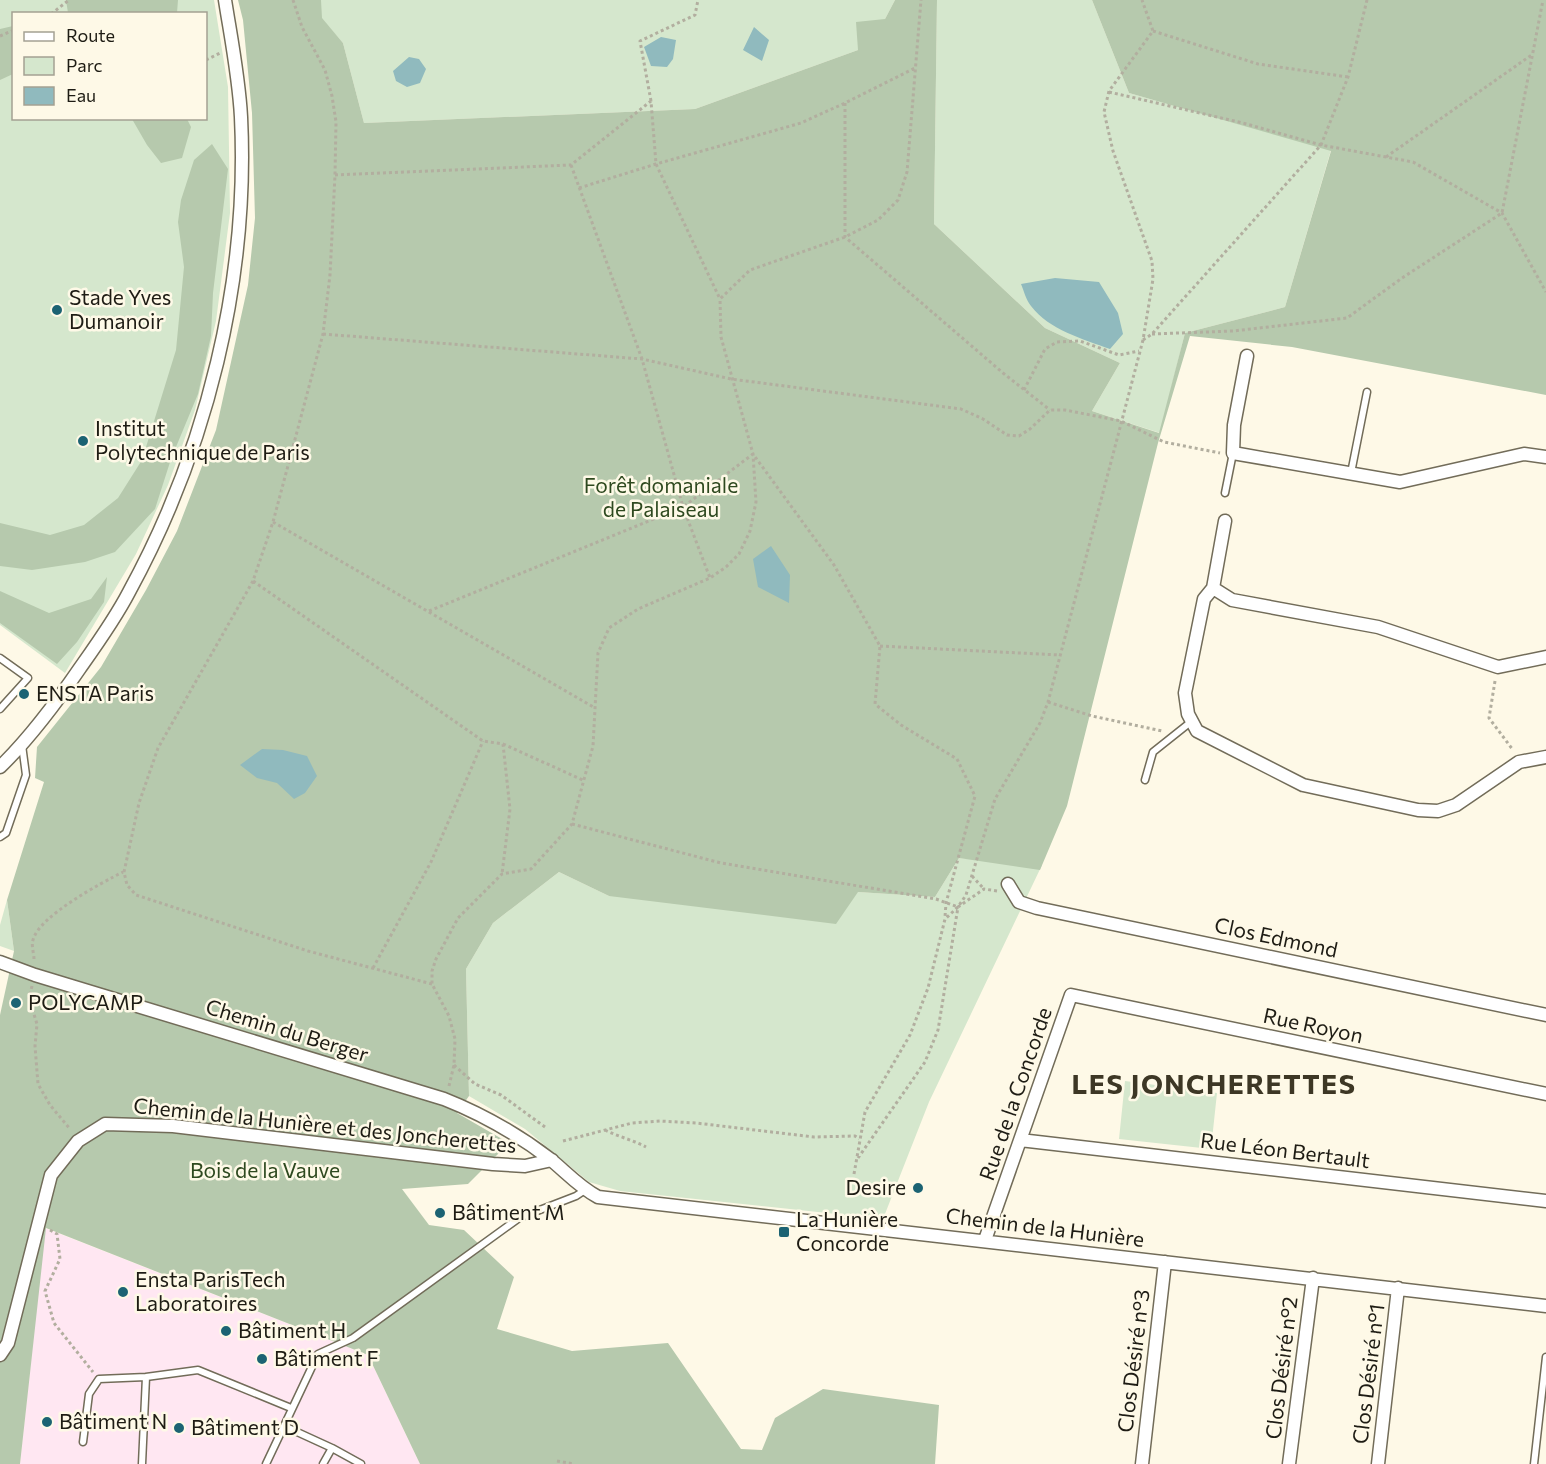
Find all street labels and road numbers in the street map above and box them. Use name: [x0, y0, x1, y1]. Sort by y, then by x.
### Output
street label: Clos Edmond: [1212, 911, 1340, 962]
street label: Chemin du Berger: [203, 993, 372, 1066]
street label: Rue Royon: [1261, 1002, 1366, 1047]
street label: Rue de la Concorde: [973, 1004, 1056, 1183]
street label: Chemin de la Hunière et des Joncherettes: [132, 1092, 518, 1157]
street label: Rue Léon Bertault: [1199, 1127, 1371, 1172]
street label: Chemin de la Hunière: [944, 1202, 1146, 1251]
street label: Clos Désiré n°3: [1111, 1288, 1154, 1434]
street label: Clos Désiré n°2: [1259, 1295, 1302, 1441]
street label: Clos Désiré n°1: [1347, 1302, 1389, 1445]

